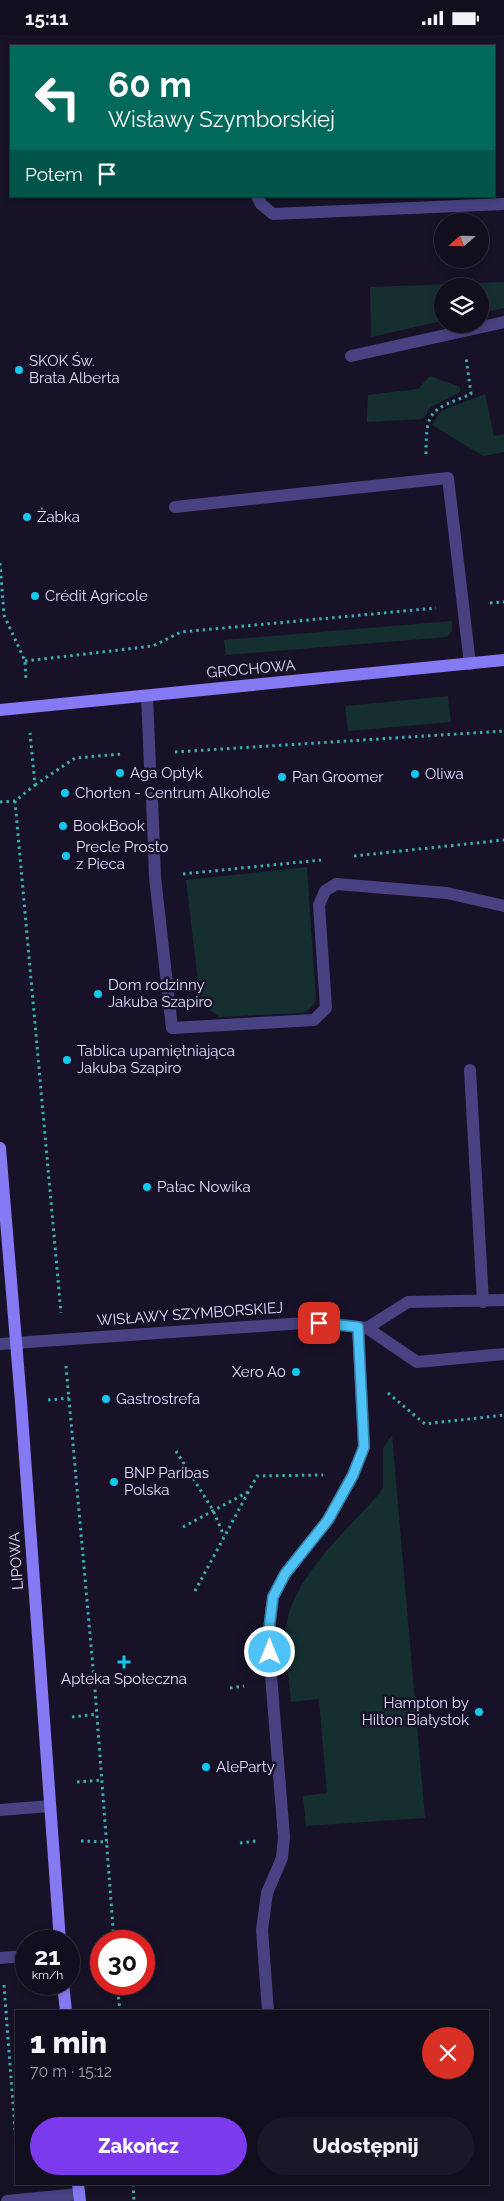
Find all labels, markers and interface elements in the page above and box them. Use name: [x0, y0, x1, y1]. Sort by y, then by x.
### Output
text: 15:11: [25, 7, 68, 29]
text: 60 m: [108, 64, 192, 105]
icon: left: [25, 65, 90, 130]
text: Wisławy Szymborskiej: [108, 106, 335, 132]
icon: arrive: [93, 160, 121, 188]
text: Potem: [25, 163, 83, 185]
north arrow: [434, 213, 489, 267]
map controls: [434, 213, 489, 333]
button: layers: [434, 278, 489, 333]
place label: SKOK Św. Brata Alberta: [29, 352, 120, 387]
marker: SKOK Św. Brata Alberta: [13, 364, 25, 376]
place label: Żabka: [37, 507, 80, 526]
marker: Żabka: [21, 511, 33, 523]
place label: Crédit Agricole: [45, 587, 148, 605]
marker: Crédit Agricole: [29, 590, 41, 602]
street label: GROCHOWA: [206, 656, 296, 682]
place label: Aga Optyk: [130, 764, 203, 782]
place label: Oliwa: [425, 765, 464, 783]
marker: Aga Optyk: [114, 767, 126, 779]
place label: Pan Groomer: [292, 768, 384, 786]
marker: Oliwa: [409, 768, 421, 780]
marker: Pan Groomer: [276, 771, 288, 783]
place label: Chorten - Centrum Alkohole: [75, 784, 270, 802]
marker: Chorten - Centrum Alkohole: [59, 787, 71, 799]
place label: BookBook: [73, 817, 145, 835]
marker: BookBook: [57, 820, 69, 832]
place label: Precle Prosto z Pieca: [76, 838, 169, 873]
marker: Precle Prosto z Pieca: [60, 850, 72, 862]
place label: Dom rodzinny Jakuba Szapiro: [108, 976, 213, 1011]
marker: Dom rodzinny Jakuba Szapiro: [92, 988, 104, 1000]
place label: Tablica upamiętniająca Jakuba Szapiro: [77, 1042, 235, 1077]
marker: Tablica upamiętniająca Jakuba Szapiro: [61, 1054, 73, 1066]
place label: Pałac Nowika: [157, 1178, 251, 1196]
marker: Pałac Nowika: [141, 1181, 153, 1193]
street label: WISŁAWY SZYMBORSKIEJ: [96, 1299, 284, 1329]
pin: [298, 1302, 340, 1344]
icon: arrive: [305, 1309, 333, 1337]
place label: Xero A0: [232, 1363, 286, 1381]
marker: Xero A0: [290, 1366, 302, 1378]
place label: Gastrostrefa: [116, 1390, 200, 1408]
marker: Gastrostrefa: [100, 1393, 112, 1405]
place label: BNP Paribas Polska: [124, 1464, 209, 1499]
marker: BNP Paribas Polska: [108, 1476, 120, 1488]
street label: LIPOWA: [5, 1532, 27, 1590]
position arrow: [243, 1625, 295, 1677]
marker: Apteka Społeczna: [118, 1656, 130, 1668]
place label: Apteka Społeczna: [61, 1670, 187, 1688]
place label: Hampton by Hilton Białystok: [362, 1694, 469, 1729]
marker: Hampton by Hilton Białystok: [473, 1706, 485, 1718]
place label: AleParty: [216, 1758, 275, 1776]
marker: AleParty: [200, 1761, 212, 1773]
speed limit sign: 30: [90, 1930, 155, 1995]
text: 21: [34, 1941, 61, 1971]
text: km/h: [32, 1968, 63, 1982]
text: 1 min: [30, 2025, 107, 2060]
button: close: [422, 2027, 474, 2079]
text: 70 m · 15:12: [30, 2062, 112, 2081]
button: Zakończ: [30, 2117, 247, 2175]
button: Udostępnij: [257, 2117, 474, 2175]

